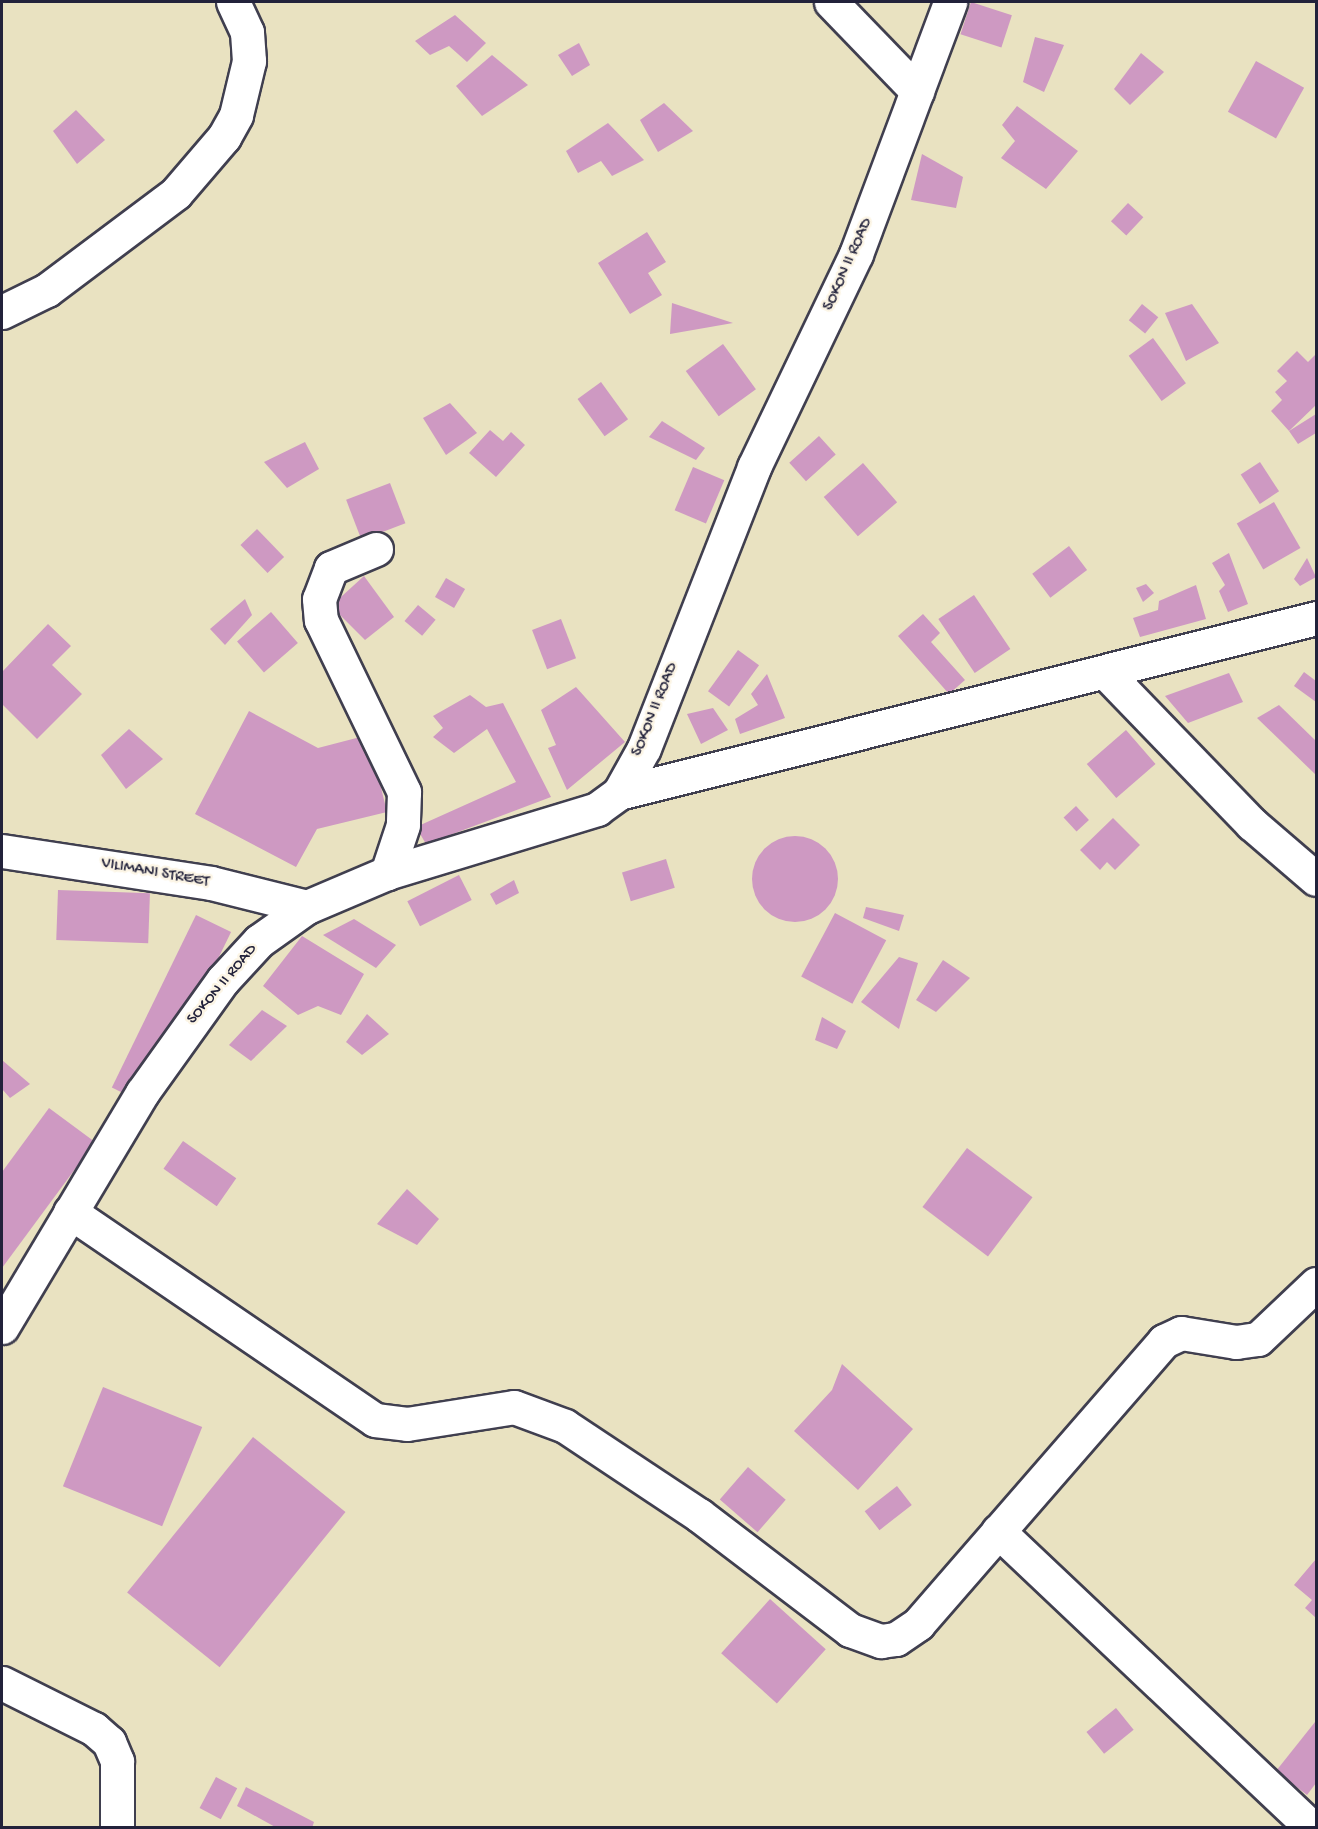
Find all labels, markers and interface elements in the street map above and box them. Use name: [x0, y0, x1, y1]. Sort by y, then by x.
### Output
street label: SOKON II ROAD: [820, 216, 878, 314]
street label: SOKON II ROAD: [629, 660, 683, 760]
street label: VILIMANI STREET: [100, 855, 210, 893]
street label: SOKON II ROAD: [184, 941, 262, 1029]

